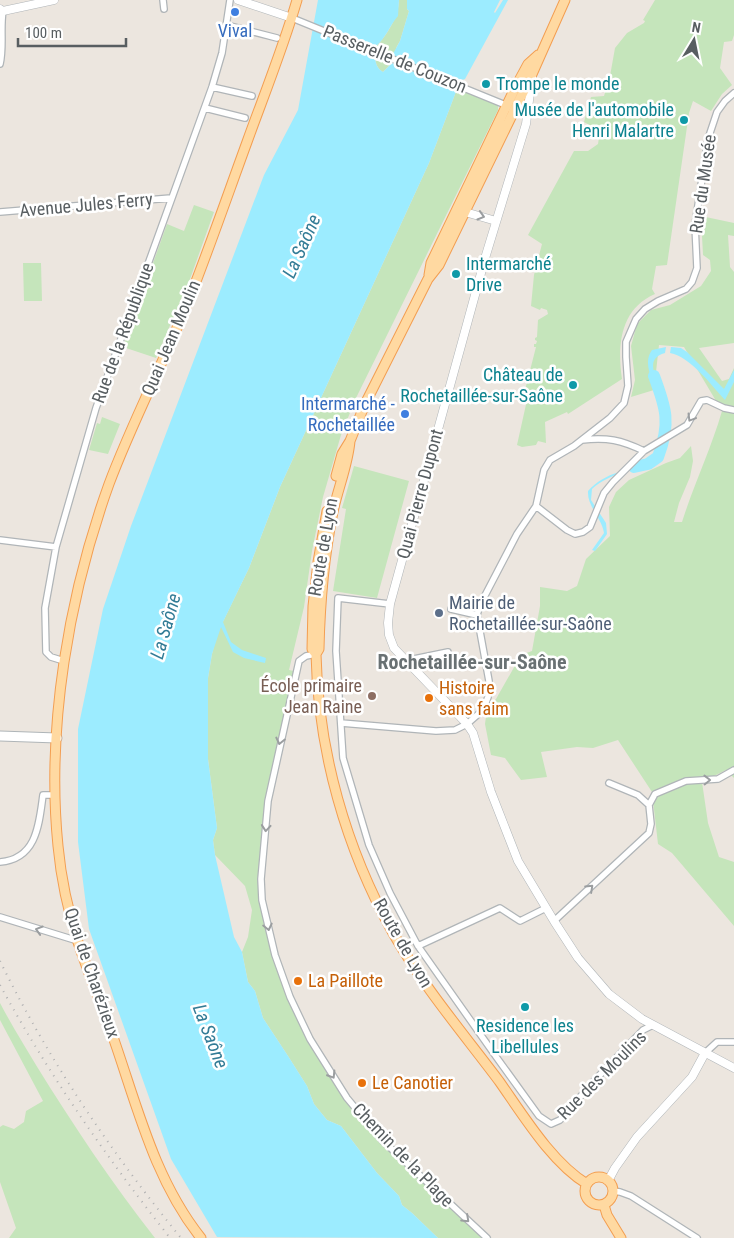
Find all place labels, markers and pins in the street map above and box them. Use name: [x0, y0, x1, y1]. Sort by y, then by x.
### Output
marker: Vival: [229, 6, 241, 18]
place label: Vival: [218, 20, 252, 41]
place label: Trompe le monde: [496, 73, 619, 94]
marker: Trompe le monde: [480, 78, 492, 90]
place label: Musée de l'automobile Henri Malartre: [514, 99, 674, 141]
marker: Musée de l'automobile Henri Malartre: [678, 114, 690, 126]
place label: Intermarché Drive: [466, 253, 551, 295]
marker: Intermarché Drive: [450, 268, 462, 280]
place label: Château de Rochetaillée-sur-Saône: [400, 364, 563, 406]
marker: Château de Rochetaillée-sur-Saône: [567, 379, 579, 391]
place label: Intermarché - Rochetaillée: [301, 393, 396, 435]
marker: Intermarché - Rochetaillée: [399, 408, 411, 420]
place label: Mairie de Rochetaillée-sur-Saône: [449, 592, 612, 634]
marker: Mairie de Rochetaillée-sur-Saône: [433, 607, 445, 619]
place label: École primaire Jean Raine: [261, 675, 362, 717]
place label: Histoire sans faim: [439, 677, 509, 719]
marker: École primaire Jean Raine: [366, 690, 378, 702]
marker: Histoire sans faim: [423, 692, 435, 704]
place label: La Paillote: [308, 970, 383, 991]
marker: La Paillote: [292, 975, 304, 987]
marker: Residence les Libellules: [519, 1001, 531, 1013]
place label: Residence les Libellules: [476, 1015, 574, 1057]
place label: Le Canotier: [372, 1072, 454, 1093]
marker: Le Canotier: [356, 1077, 368, 1089]

